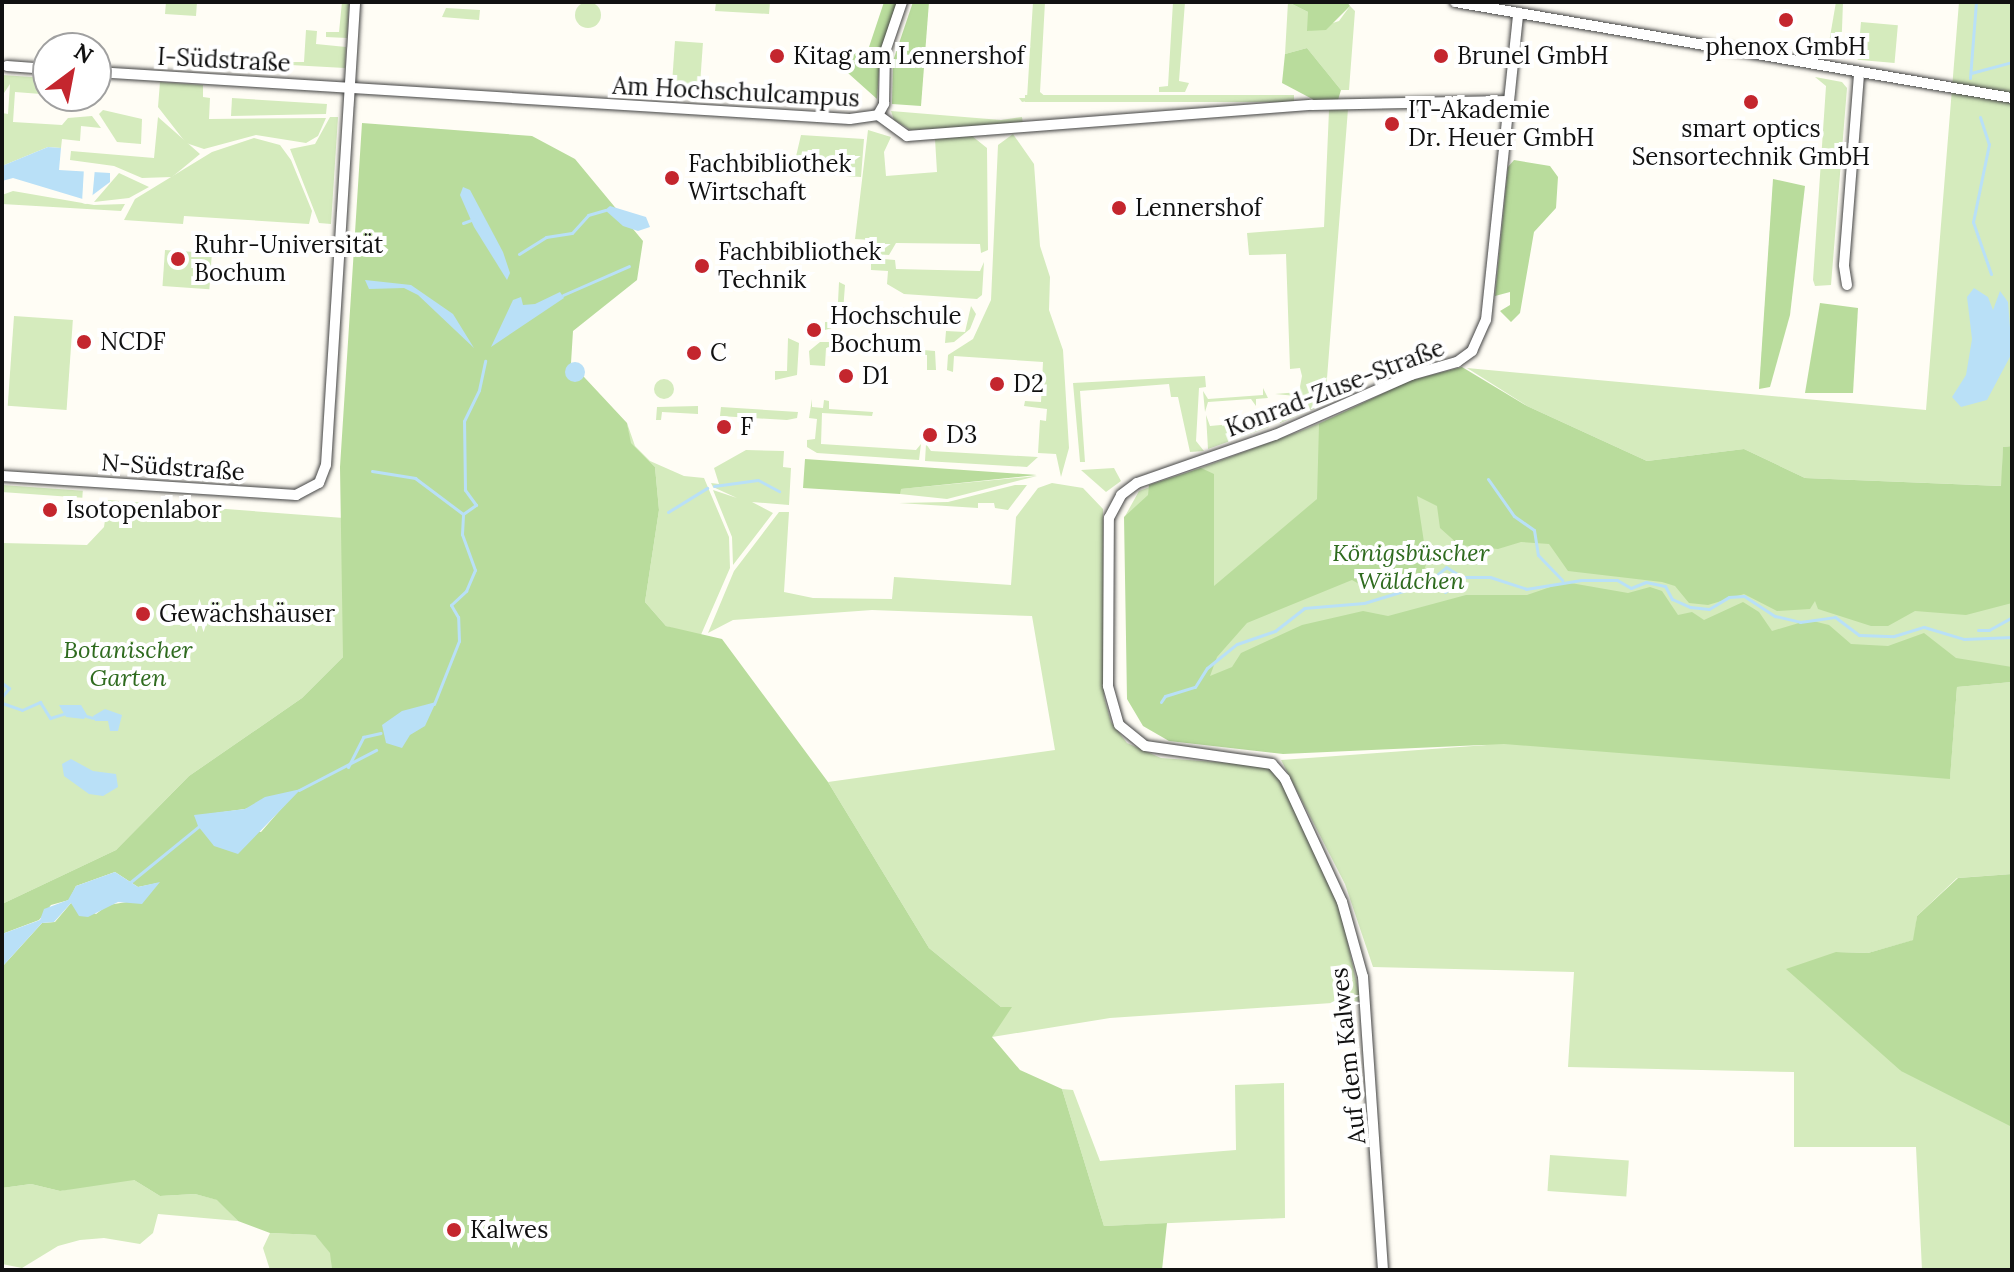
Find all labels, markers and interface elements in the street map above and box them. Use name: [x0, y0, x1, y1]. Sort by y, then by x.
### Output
marker: phenox GmbH: [1777, 11, 1795, 29]
north arrow: [32, 32, 112, 112]
place label: phenox GmbH: [1705, 33, 1867, 61]
text: N: [69, 37, 98, 70]
street label: I-Südstraße: [157, 42, 291, 78]
place label: Kitag am Lennershof: [793, 42, 1025, 70]
place label: Brunel GmbH: [1457, 42, 1609, 70]
marker: Kitag am Lennershof: [768, 47, 786, 65]
marker: Brunel GmbH: [1432, 47, 1450, 65]
street label: Am Hochschulcampus: [612, 71, 860, 113]
marker: smart optics Sensortechnik GmbH: [1742, 93, 1760, 111]
place label: IT-Akademie Dr. Heuer GmbH: [1408, 96, 1595, 152]
marker: IT-Akademie Dr. Heuer GmbH: [1383, 115, 1401, 133]
place label: smart optics Sensortechnik GmbH: [1632, 115, 1870, 171]
place label: Fachbibliothek Wirtschaft: [688, 150, 851, 206]
marker: Fachbibliothek Wirtschaft: [663, 169, 681, 187]
place label: Lennershof: [1135, 194, 1262, 222]
marker: Lennershof: [1110, 199, 1128, 217]
place label: Ruhr-Universität Bochum: [194, 231, 383, 287]
place label: Fachbibliothek Technik: [718, 238, 881, 294]
marker: Ruhr-Universität Bochum: [169, 250, 187, 268]
marker: Fachbibliothek Technik: [693, 257, 711, 275]
place label: Hochschule Bochum: [830, 302, 961, 358]
marker: Hochschule Bochum: [805, 321, 823, 339]
place label: NCDF: [100, 328, 166, 356]
marker: NCDF: [75, 333, 93, 351]
street label: Konrad-Zuse-Straße: [1222, 333, 1448, 443]
place label: C: [710, 339, 727, 367]
marker: C: [685, 344, 703, 362]
place label: D1: [862, 362, 889, 390]
marker: D1: [837, 367, 855, 385]
place label: D2: [1013, 370, 1044, 398]
marker: D2: [988, 375, 1006, 393]
place label: F: [740, 413, 753, 441]
marker: F: [715, 418, 733, 436]
place label: D3: [946, 421, 977, 449]
marker: D3: [921, 426, 939, 444]
street label: N-Südstraße: [100, 448, 246, 486]
place label: Isotopenlabor: [66, 496, 222, 524]
marker: Isotopenlabor: [41, 501, 59, 519]
park label: Königsbüscher Wäldchen: [1332, 539, 1490, 595]
place label: Gewächshäuser: [159, 600, 335, 628]
marker: Gewächshäuser: [134, 605, 152, 623]
park label: Botanischer Garten: [63, 636, 193, 692]
street label: Auf dem Kalwes: [1324, 966, 1372, 1146]
place label: Kalwes: [470, 1216, 548, 1244]
marker: Kalwes: [445, 1221, 463, 1239]

